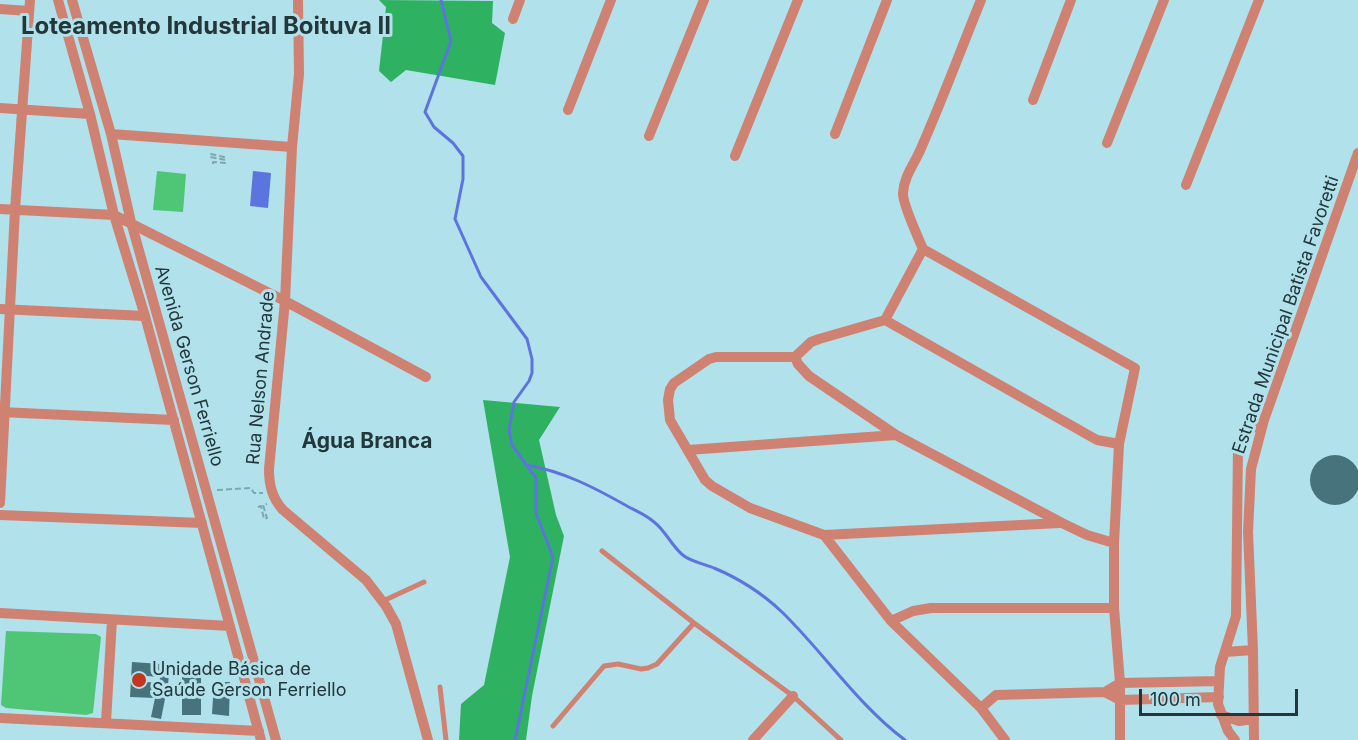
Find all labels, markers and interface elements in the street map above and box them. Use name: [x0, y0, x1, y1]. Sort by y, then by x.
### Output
district label: Loteamento Industrial Boituva II: [21, 13, 391, 41]
street label: Estrada Municipal Batista Favoretti: [1228, 173, 1344, 457]
street label: Avenida Gerson Ferriello: [150, 263, 228, 469]
street label: Rua Nelson Andrade: [243, 290, 279, 466]
district label: Água Branca: [302, 429, 432, 455]
place label: Unidade Básica de Saúde Gerson Ferriello: [152, 659, 346, 702]
marker: Unidade Básica de Saúde Gerson Ferriello: [130, 671, 148, 689]
scale bar: [1142, 677, 1301, 715]
text: 100 m: [1150, 689, 1201, 710]

